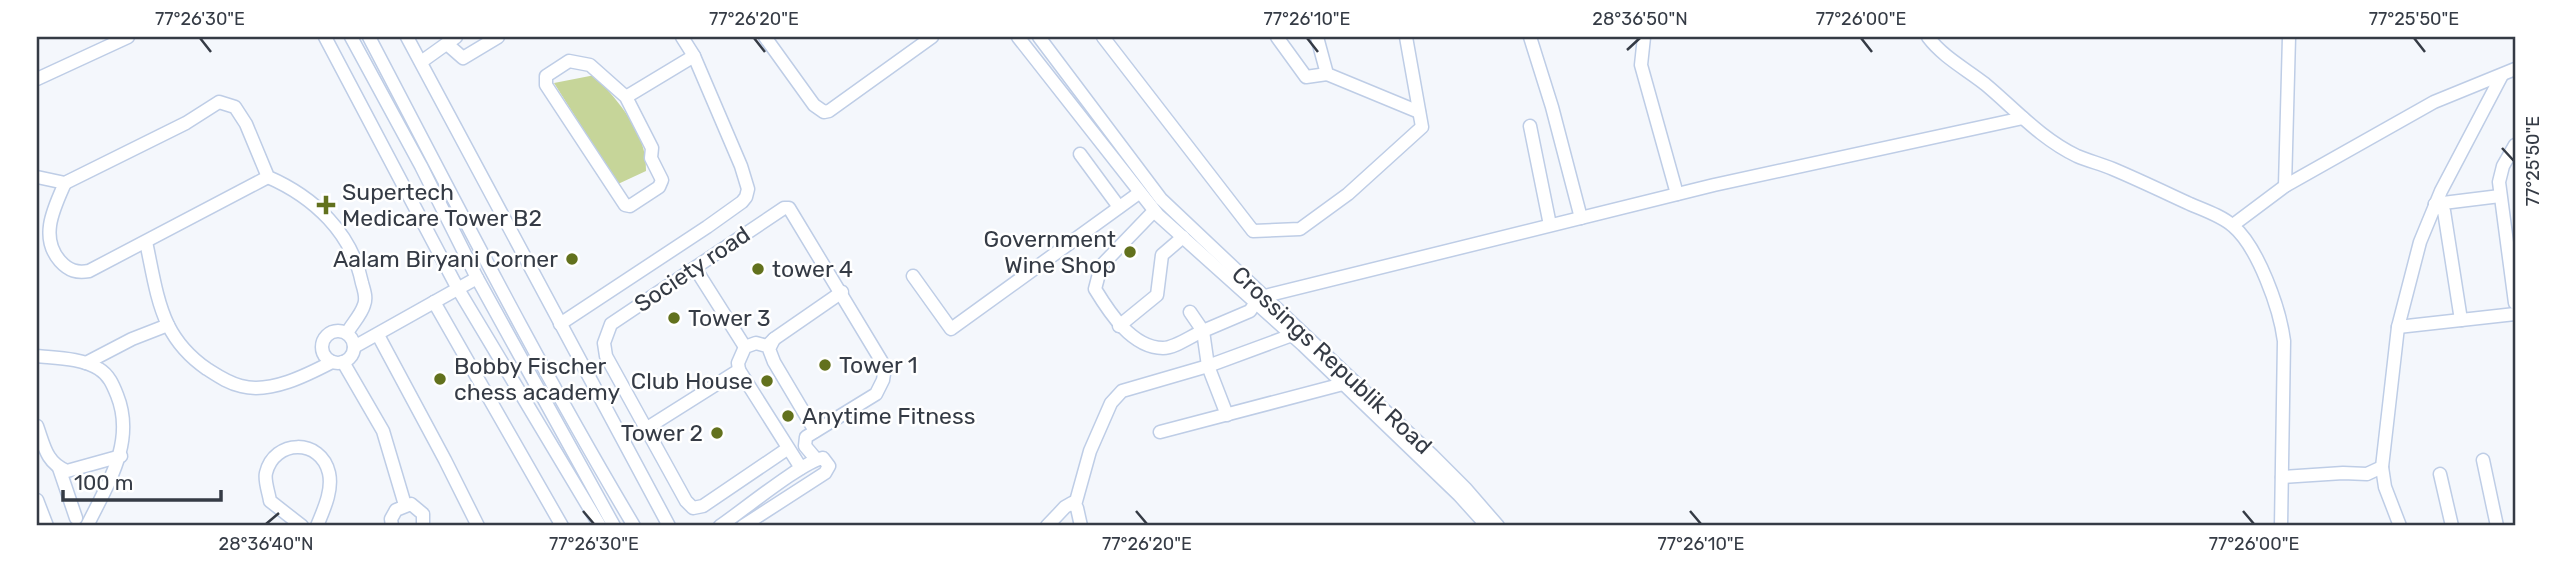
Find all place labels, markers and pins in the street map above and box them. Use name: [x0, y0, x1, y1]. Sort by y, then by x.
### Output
place label: Supertech Medicare Tower B2: [342, 178, 542, 232]
marker: Supertech Medicare Tower B2: [316, 195, 336, 215]
place label: Government Wine Shop: [984, 225, 1116, 279]
marker: Government Wine Shop: [1122, 244, 1138, 260]
place label: Aalam Biryani Corner: [333, 245, 558, 273]
marker: Aalam Biryani Corner: [564, 251, 580, 267]
place label: tower 4: [772, 255, 853, 283]
marker: tower 4: [750, 261, 766, 277]
place label: Tower 3: [688, 304, 771, 332]
marker: Tower 3: [666, 310, 682, 326]
place label: Tower 1: [839, 351, 918, 379]
place label: Bobby Fischer chess academy: [454, 352, 620, 406]
marker: Tower 1: [817, 357, 833, 373]
place label: Club House: [631, 367, 753, 395]
marker: Bobby Fischer chess academy: [432, 371, 448, 387]
marker: Club House: [759, 373, 775, 389]
place label: Anytime Fitness: [802, 402, 975, 430]
marker: Anytime Fitness: [780, 408, 796, 424]
place label: Tower 2: [621, 419, 703, 447]
marker: Tower 2: [709, 425, 725, 441]

